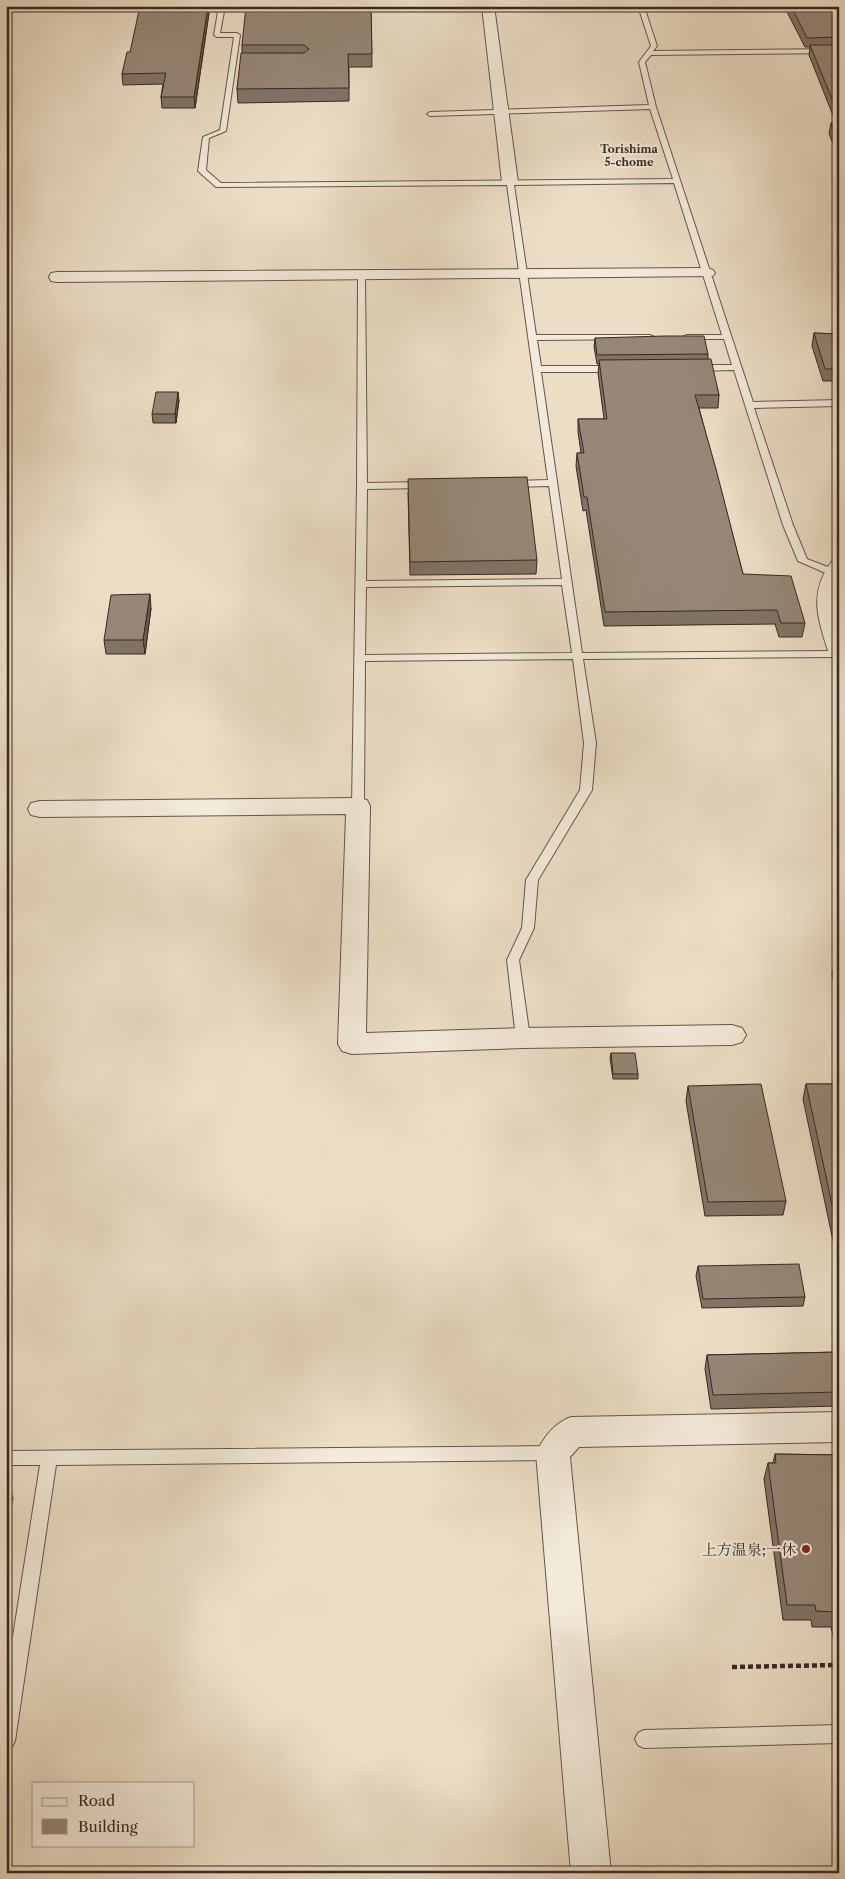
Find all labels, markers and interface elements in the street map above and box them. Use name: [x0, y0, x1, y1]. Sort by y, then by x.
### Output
district label: Torishima 5-chome: [600, 142, 658, 169]
place label: 上方温泉;一休: [702, 1540, 796, 1559]
marker: 上方温泉;一休: [800, 1543, 812, 1555]
legend: [32, 1782, 195, 1846]
text: Road: [78, 1791, 115, 1810]
text: Building: [78, 1817, 138, 1836]

